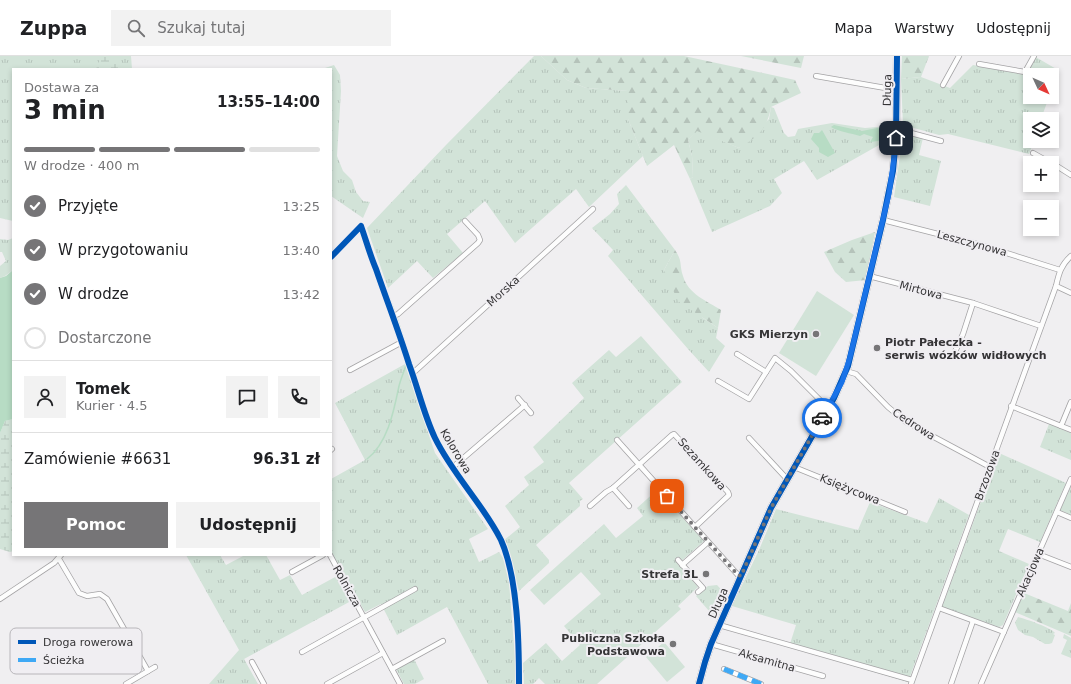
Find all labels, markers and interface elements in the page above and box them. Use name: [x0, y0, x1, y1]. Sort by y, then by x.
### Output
search box: [111, 10, 391, 46]
text: Zuppa: [20, 17, 87, 39]
icon: search: [125, 17, 147, 39]
text: Szukaj tutaj: [157, 19, 245, 37]
text: Mapa: [834, 20, 873, 36]
text: Warstwy: [895, 20, 954, 36]
text: Udostępnij: [976, 20, 1051, 36]
north arrow: [1023, 68, 1059, 104]
map controls: [1023, 68, 1059, 236]
street label: Długa: [881, 74, 894, 106]
text: Dostawa za: [24, 80, 99, 95]
text: 13:55–14:00: [217, 93, 320, 111]
text: 3 min: [24, 95, 106, 125]
button: layers: [1023, 112, 1059, 148]
pin: [879, 121, 913, 155]
icon: home: [885, 127, 907, 149]
button: +: [1023, 156, 1059, 192]
text: W drodze · 400 m: [24, 158, 139, 173]
icon: check: [24, 195, 46, 217]
text: Przyjęte: [58, 197, 118, 215]
text: 13:25: [283, 199, 320, 214]
button: −: [1023, 200, 1059, 236]
street label: Leszczynowa: [935, 228, 1008, 259]
icon: check: [24, 239, 46, 261]
text: W przygotowaniu: [58, 241, 188, 259]
text: 13:40: [283, 243, 320, 258]
street label: Morska: [484, 273, 522, 309]
street label: Mirtowa: [898, 279, 944, 302]
icon: check: [24, 283, 46, 305]
text: W drodze: [58, 285, 129, 303]
text: 13:42: [283, 287, 320, 302]
place label: GKS Mierzyn: [730, 328, 808, 341]
text: Dostarczone: [58, 329, 152, 347]
marker: GKS Mierzyn: [811, 329, 821, 339]
place label: Piotr Pałeczka - serwis wózków widłowych: [885, 336, 1047, 362]
marker: Piotr Pałeczka - serwis wózków widłowych: [872, 343, 882, 353]
button: person: [24, 376, 66, 418]
button: chat: [226, 376, 268, 418]
button: phone: [278, 376, 320, 418]
text: Tomek: [76, 380, 130, 398]
text: Kurier · 4.5: [76, 398, 148, 413]
courier: [802, 398, 842, 438]
street label: Cedrowa: [890, 406, 937, 443]
icon: car: [811, 407, 833, 429]
street label: Kolorowa: [437, 427, 474, 476]
street label: Sezamkowa: [675, 436, 728, 493]
street label: Brzozowa: [972, 448, 1003, 502]
text: Zamówienie #6631: [24, 450, 171, 468]
text: 96.31 zł: [253, 450, 320, 468]
street label: Księżycowa: [818, 472, 882, 507]
pin: [650, 479, 684, 513]
icon: bag: [656, 485, 678, 507]
button: Pomoc: [24, 502, 168, 548]
button: Udostępnij: [176, 502, 320, 548]
street label: Akacjowa: [1014, 546, 1047, 599]
street label: Rolnicza: [330, 563, 363, 609]
place label: Strefa 3L: [641, 568, 698, 581]
marker: Strefa 3L: [701, 569, 711, 579]
street label: Długa: [706, 586, 731, 621]
legend: [10, 628, 142, 674]
place label: Publiczna Szkoła Podstawowa: [561, 632, 665, 658]
text: Droga rowerowa: [43, 636, 133, 649]
marker: Publiczna Szkoła Podstawowa: [668, 639, 678, 649]
street label: Aksamitna: [737, 646, 797, 675]
text: Ścieżka: [43, 654, 85, 667]

